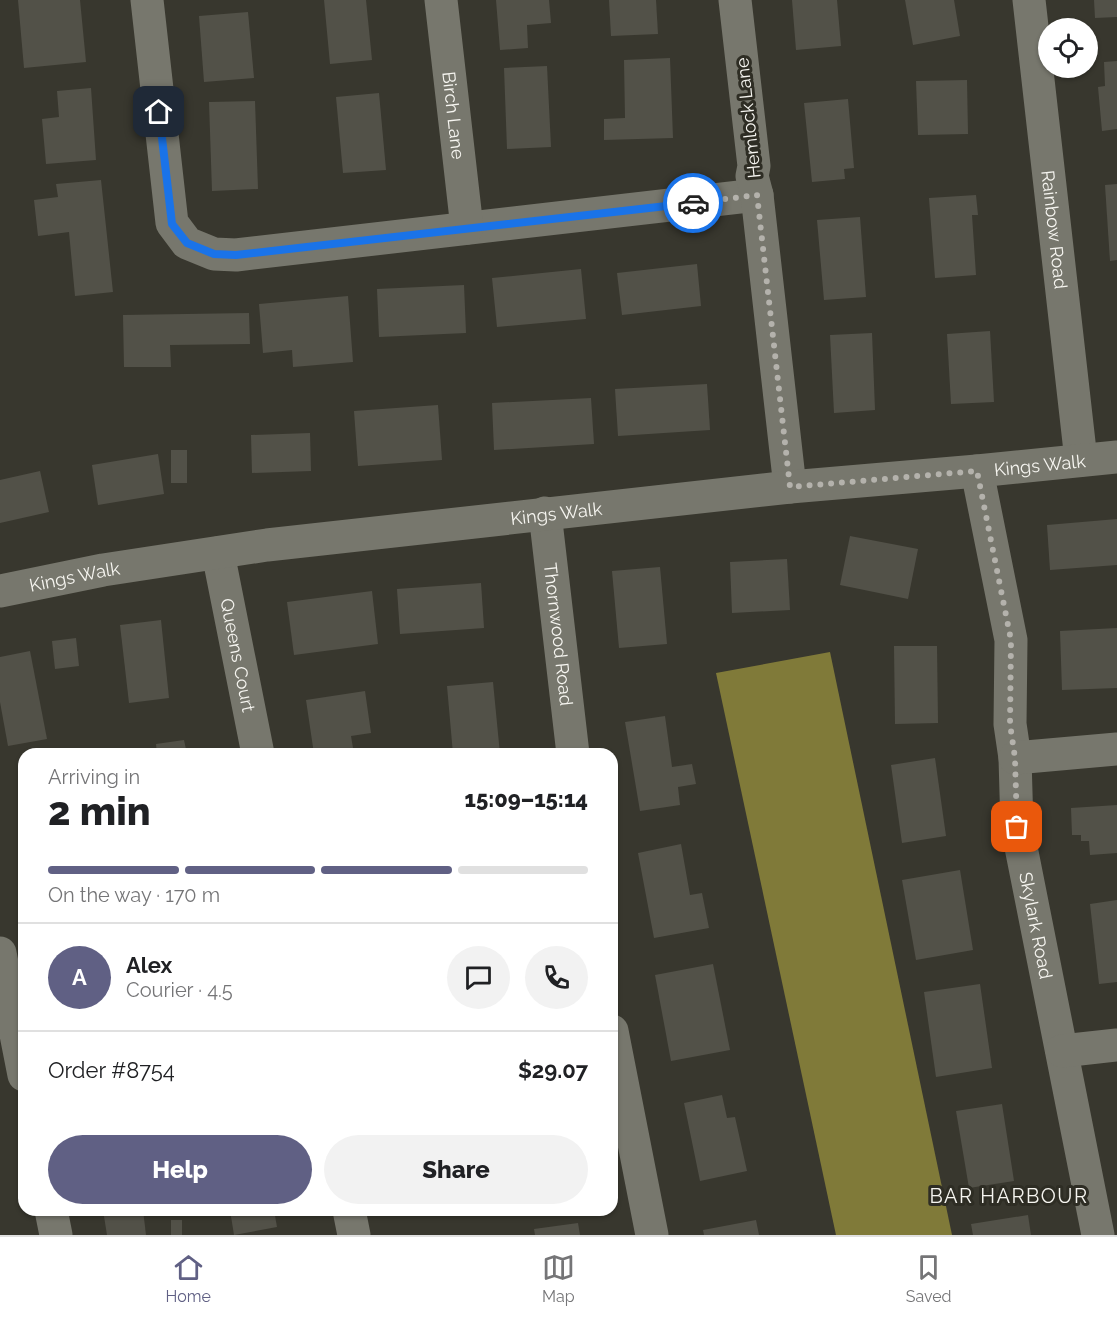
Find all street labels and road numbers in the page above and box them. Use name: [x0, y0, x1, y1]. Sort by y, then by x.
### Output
street label: Hemlock Lane: [731, 56, 765, 179]
street label: Birch Lane: [439, 70, 470, 161]
street label: Rainbow Road: [1038, 169, 1072, 290]
street label: Kings Walk: [993, 450, 1087, 480]
street label: Kings Walk: [509, 497, 604, 528]
street label: Kings Walk: [27, 557, 122, 595]
street label: Thornwood Road: [540, 562, 578, 707]
street label: Queens Court: [217, 596, 260, 714]
street label: Skylark Road: [1016, 870, 1057, 981]

